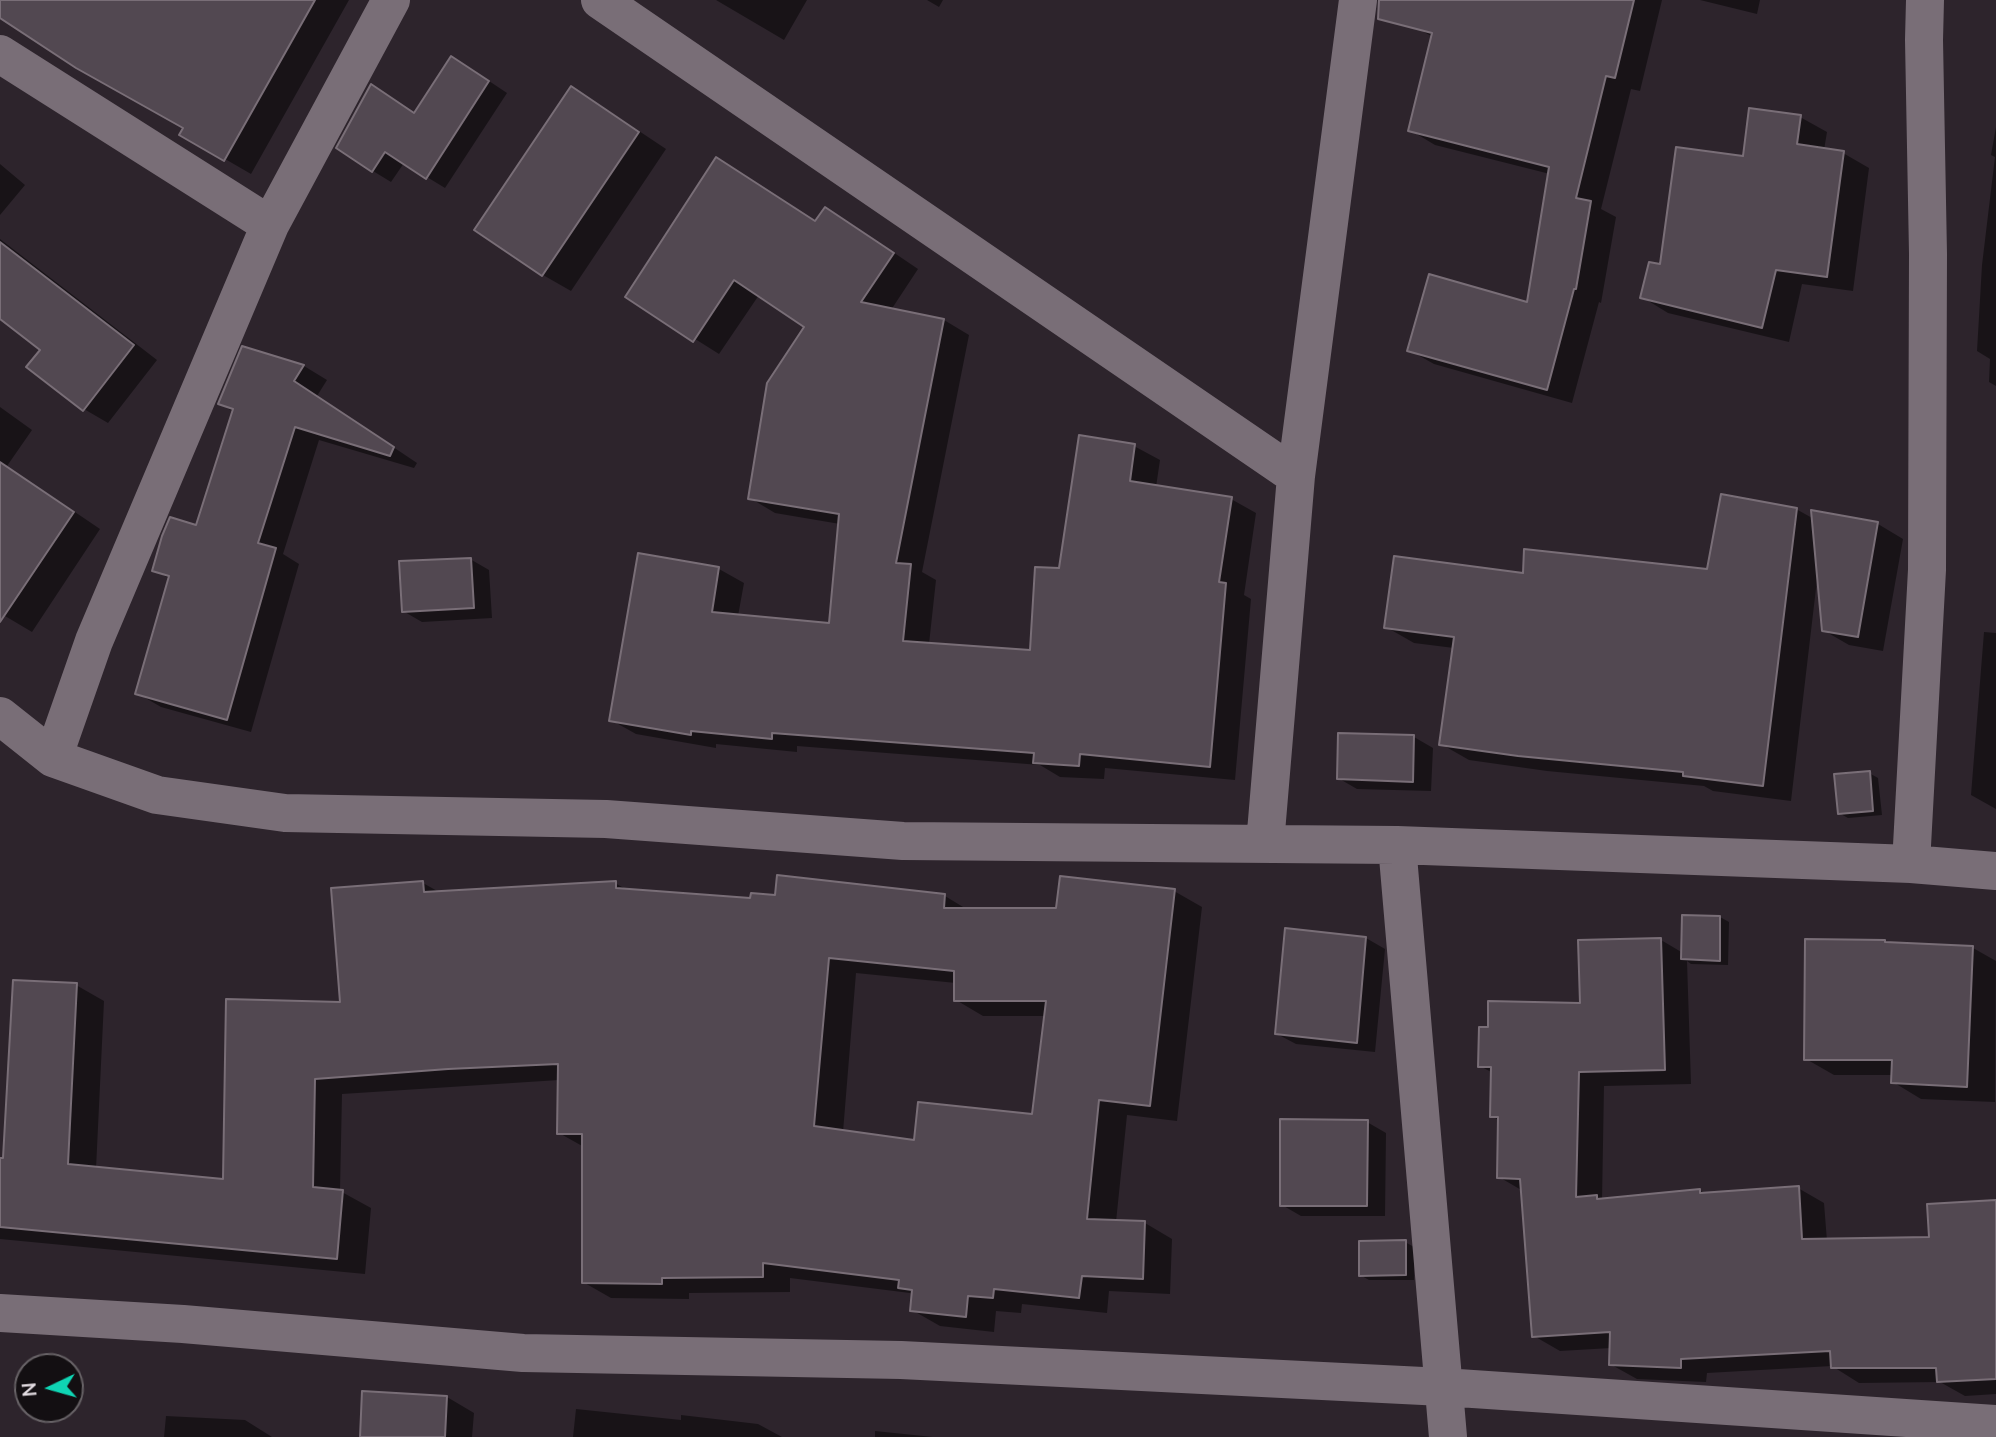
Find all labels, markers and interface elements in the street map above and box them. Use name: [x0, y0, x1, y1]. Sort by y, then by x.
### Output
north arrow: [14, 1353, 84, 1423]
text: N: [17, 1381, 44, 1398]

